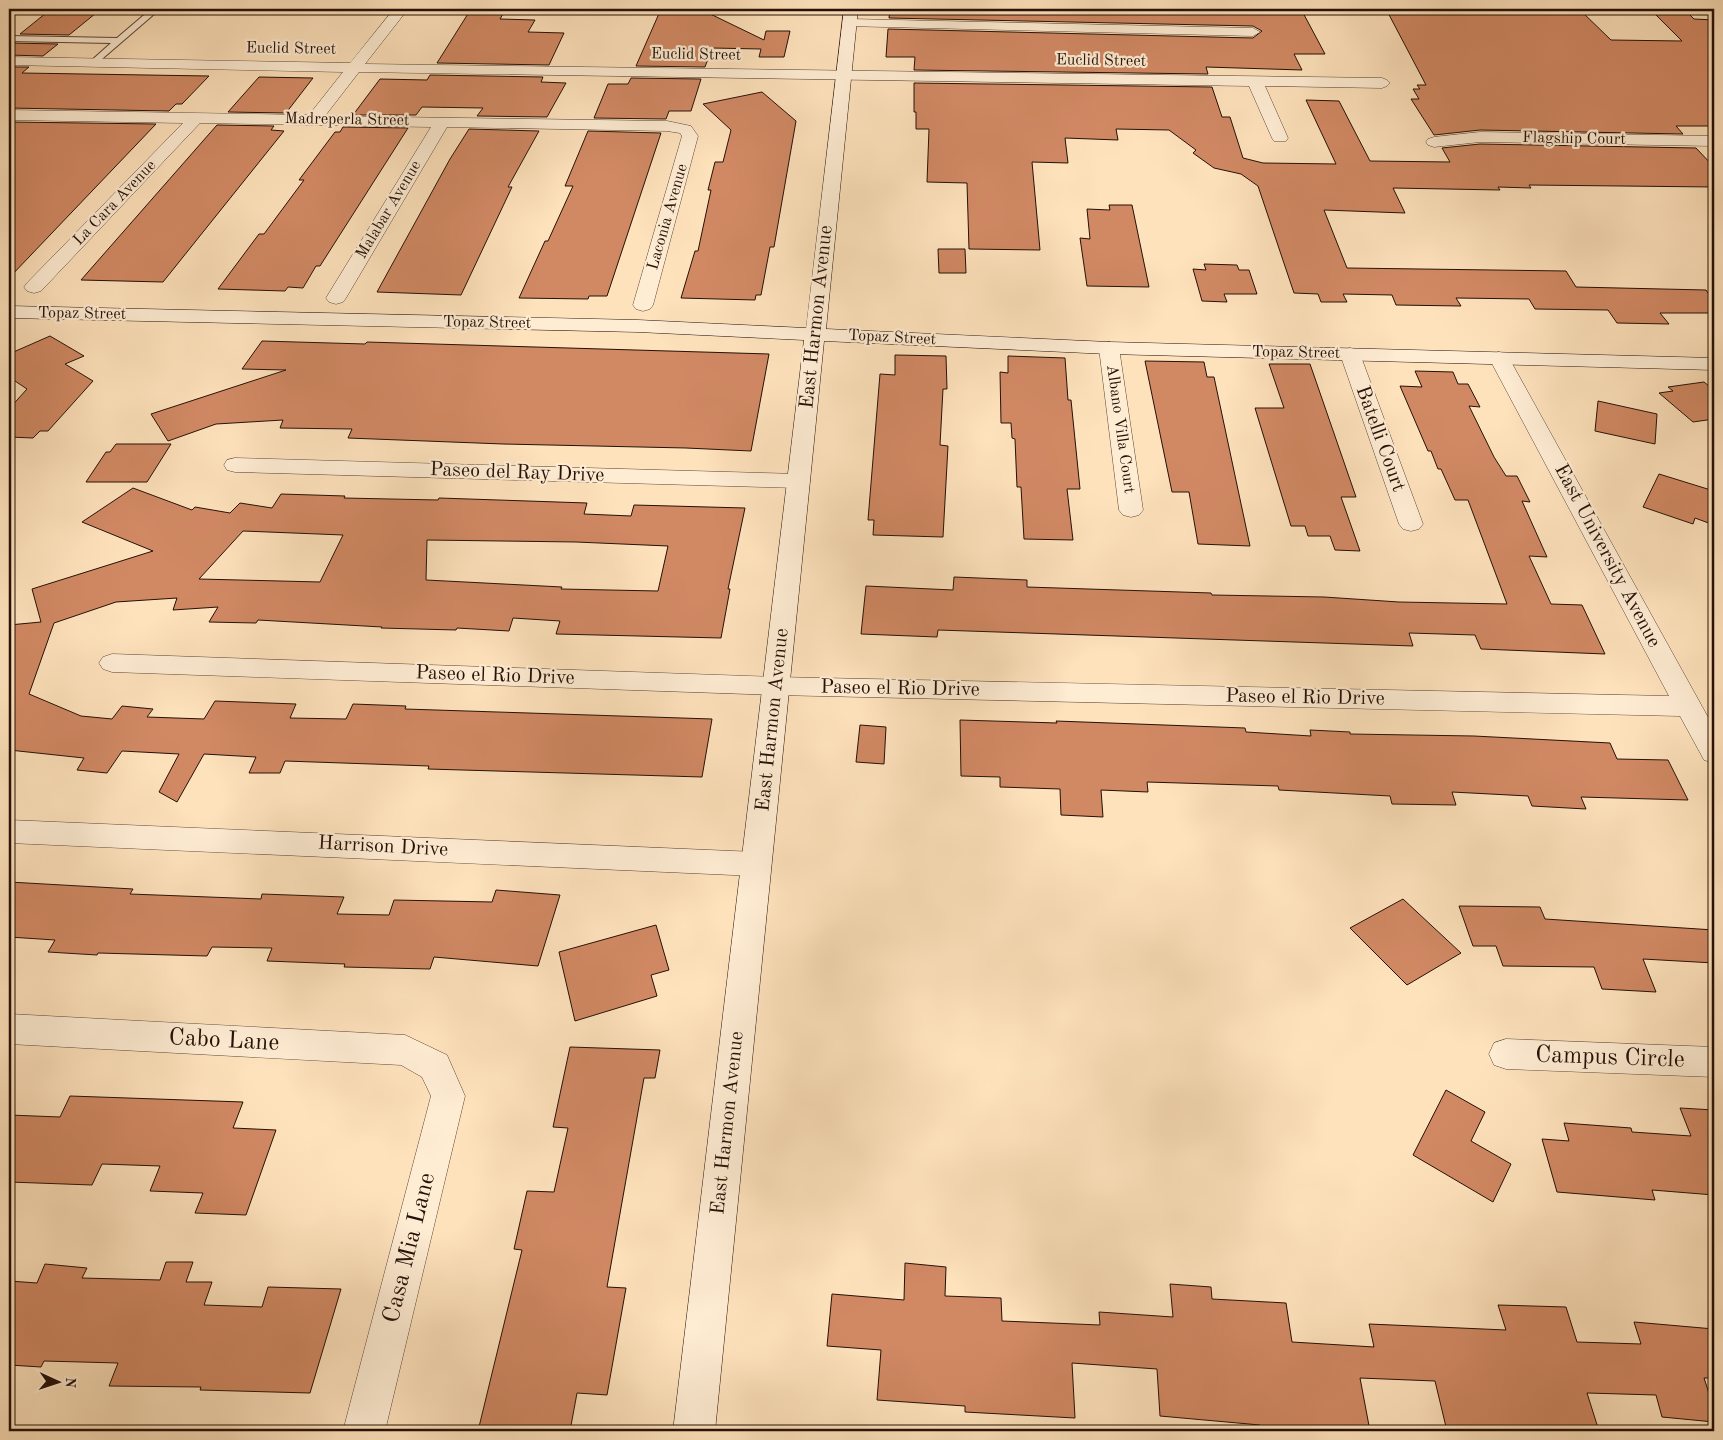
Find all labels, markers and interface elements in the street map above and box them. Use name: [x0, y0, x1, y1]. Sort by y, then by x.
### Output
street label: Euclid Street: [246, 40, 337, 58]
street label: Euclid Street: [651, 46, 742, 64]
street label: Euclid Street: [1056, 52, 1147, 70]
street label: Madreperla Street: [284, 111, 410, 129]
street label: Flagship Court: [1522, 130, 1626, 148]
street label: La Cara Avenue: [71, 157, 159, 249]
street label: Malabar Avenue: [353, 158, 425, 262]
street label: Laconia Avenue: [645, 162, 691, 272]
street label: East Harmon Avenue: [797, 224, 837, 410]
street label: Topaz Street: [38, 305, 127, 323]
street label: Topaz Street: [443, 314, 532, 332]
street label: Topaz Street: [847, 328, 937, 348]
street label: Topaz Street: [1252, 344, 1341, 362]
street label: Albano Villa Court: [1103, 363, 1137, 495]
street label: Batelli Court: [1352, 383, 1408, 495]
street label: Paseo del Ray Drive: [429, 460, 605, 486]
street label: East University Avenue: [1550, 461, 1664, 651]
street label: East Harmon Avenue: [753, 627, 793, 813]
street label: Paseo el Rio Drive: [415, 663, 575, 689]
street label: Paseo el Rio Drive: [820, 678, 980, 700]
street label: Paseo el Rio Drive: [1225, 687, 1385, 709]
street label: Harrison Drive: [317, 834, 449, 860]
street label: Cabo Lane: [168, 1026, 280, 1056]
street label: East Harmon Avenue: [708, 1030, 748, 1216]
street label: Campus Circle: [1535, 1043, 1685, 1073]
street label: Casa Mia Lane: [380, 1170, 440, 1326]
north arrow: [32, 1358, 82, 1408]
text: N: [63, 1377, 77, 1389]

